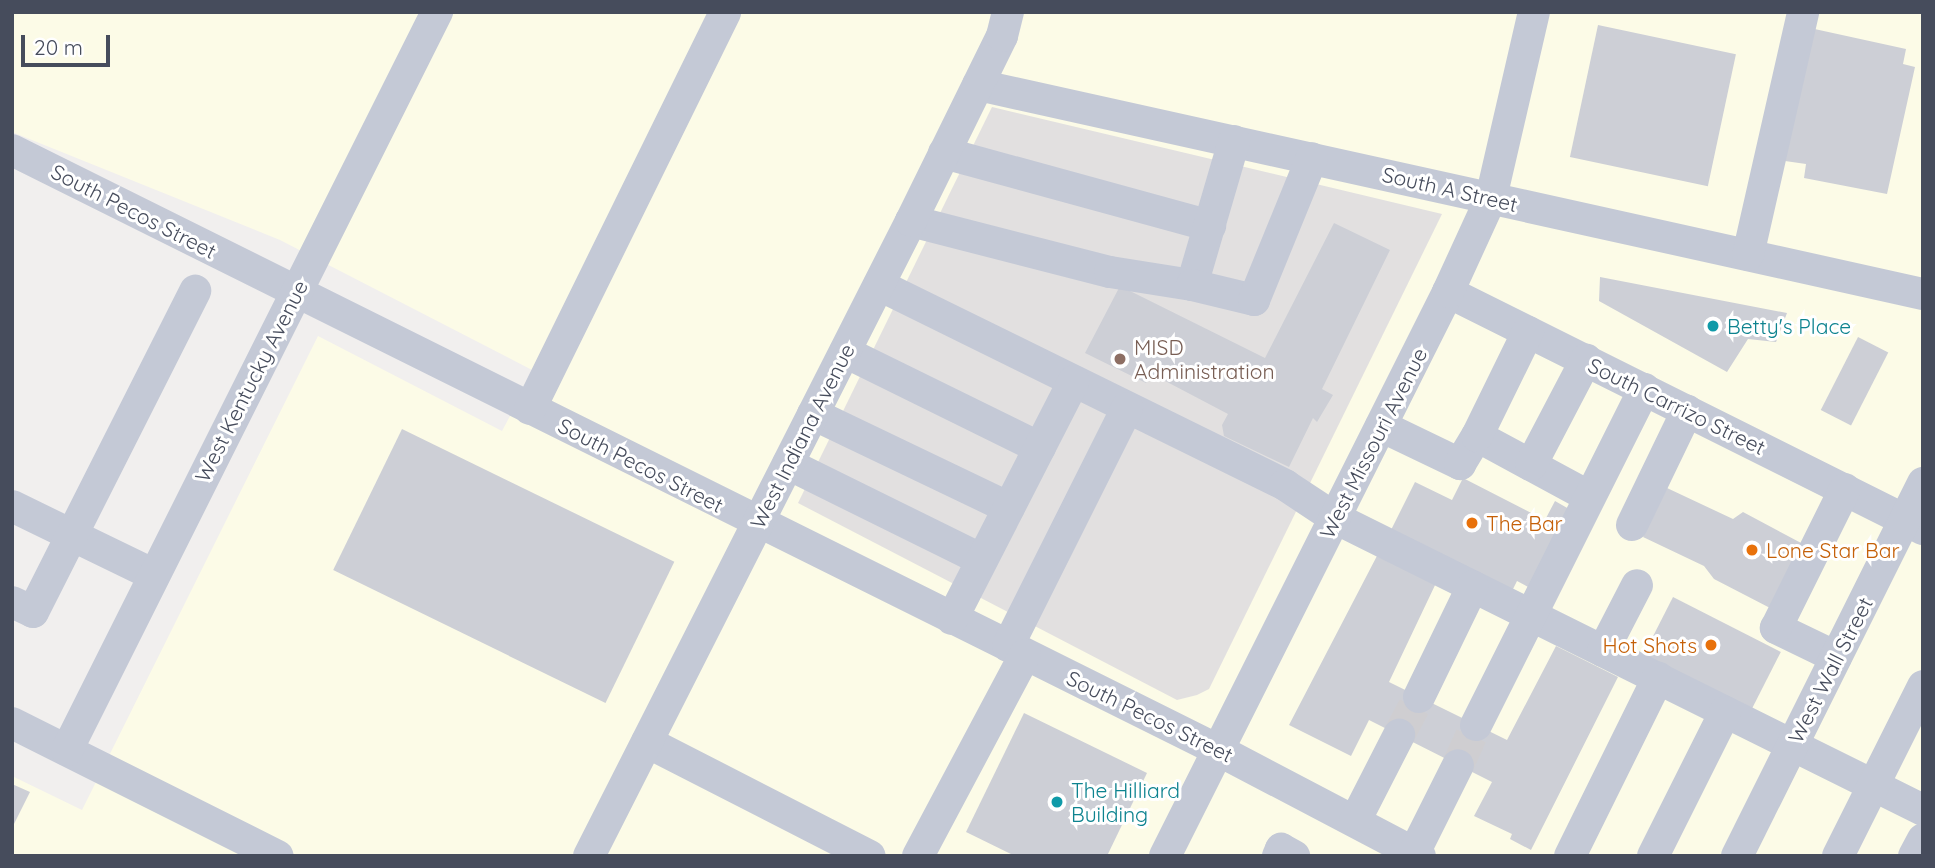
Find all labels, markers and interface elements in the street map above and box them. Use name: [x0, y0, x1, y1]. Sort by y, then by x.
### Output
scale bar: [24, 21, 114, 65]
text: 20 m: [34, 34, 83, 60]
street label: South Pecos Street: [47, 158, 221, 264]
street label: South A Street: [1380, 161, 1520, 217]
street label: West Kentucky Avenue: [189, 276, 313, 486]
place label: Betty's Place: [1727, 313, 1851, 339]
marker: Betty's Place: [1705, 318, 1721, 334]
place label: MISD Administration: [1134, 334, 1275, 384]
street label: West Indiana Avenue: [744, 339, 860, 533]
street label: West Missouri Avenue: [1314, 343, 1432, 543]
marker: MISD Administration: [1112, 351, 1128, 367]
street label: South Carrizo Street: [1584, 352, 1770, 460]
street label: South Pecos Street: [554, 412, 728, 518]
place label: The Bar: [1486, 510, 1563, 536]
marker: The Bar: [1464, 515, 1480, 531]
place label: Lone Star Bar: [1766, 537, 1900, 563]
marker: Lone Star Bar: [1744, 542, 1760, 558]
street label: West Wall Street: [1782, 593, 1878, 747]
place label: Hot Shots: [1603, 632, 1697, 658]
marker: Hot Shots: [1703, 637, 1719, 653]
street label: South Pecos Street: [1063, 665, 1237, 767]
place label: The Hilliard Building: [1071, 777, 1180, 827]
marker: The Hilliard Building: [1049, 794, 1065, 810]

